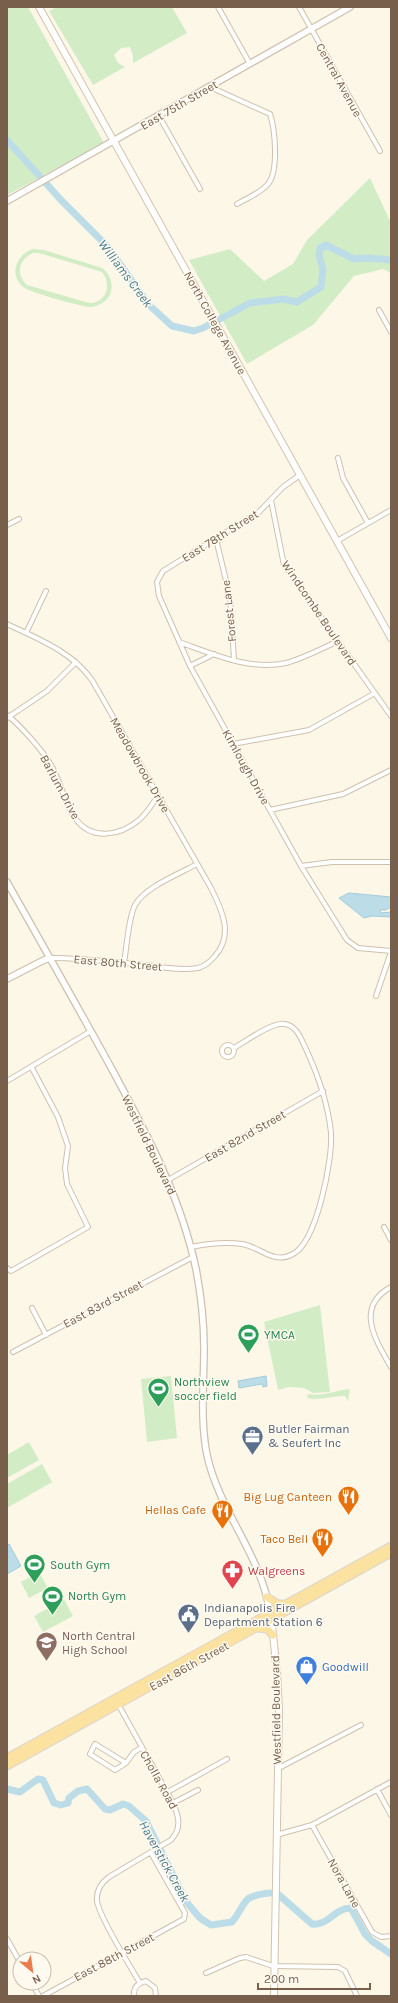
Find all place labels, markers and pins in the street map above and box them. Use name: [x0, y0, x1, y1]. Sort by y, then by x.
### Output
sports icon: YMCA: [236, 1322, 262, 1355]
place label: YMCA: [264, 1328, 295, 1342]
place label: Northview soccer field: [174, 1375, 237, 1403]
sports icon: Northview soccer field: [146, 1376, 172, 1409]
place label: Butler Fairman & Seufert Inc: [268, 1422, 350, 1450]
office icon: Butler Fairman & Seufert Inc: [240, 1423, 266, 1456]
restaurant icon: Big Lug Canteen: [335, 1484, 361, 1517]
place label: Big Lug Canteen: [244, 1490, 332, 1504]
restaurant icon: Hellas Cafe: [209, 1497, 235, 1530]
place label: Hellas Cafe: [145, 1503, 206, 1517]
restaurant icon: Taco Bell: [310, 1526, 336, 1559]
place label: Taco Bell: [260, 1532, 308, 1546]
sports icon: South Gym: [21, 1552, 47, 1585]
place label: South Gym: [50, 1558, 110, 1572]
pharmacy icon: Walgreens: [219, 1558, 245, 1591]
place label: Walgreens: [248, 1564, 305, 1578]
sports icon: North Gym: [40, 1583, 66, 1616]
place label: North Gym: [68, 1589, 126, 1603]
place label: Indianapolis Fire Department Station 6: [204, 1601, 323, 1629]
public building icon: Indianapolis Fire Department Station 6: [176, 1602, 202, 1635]
place label: North Central High School: [62, 1629, 135, 1657]
school or university icon: North Central High School: [33, 1630, 59, 1663]
shop icon: Goodwill: [293, 1654, 319, 1687]
place label: Goodwill: [322, 1660, 369, 1674]

